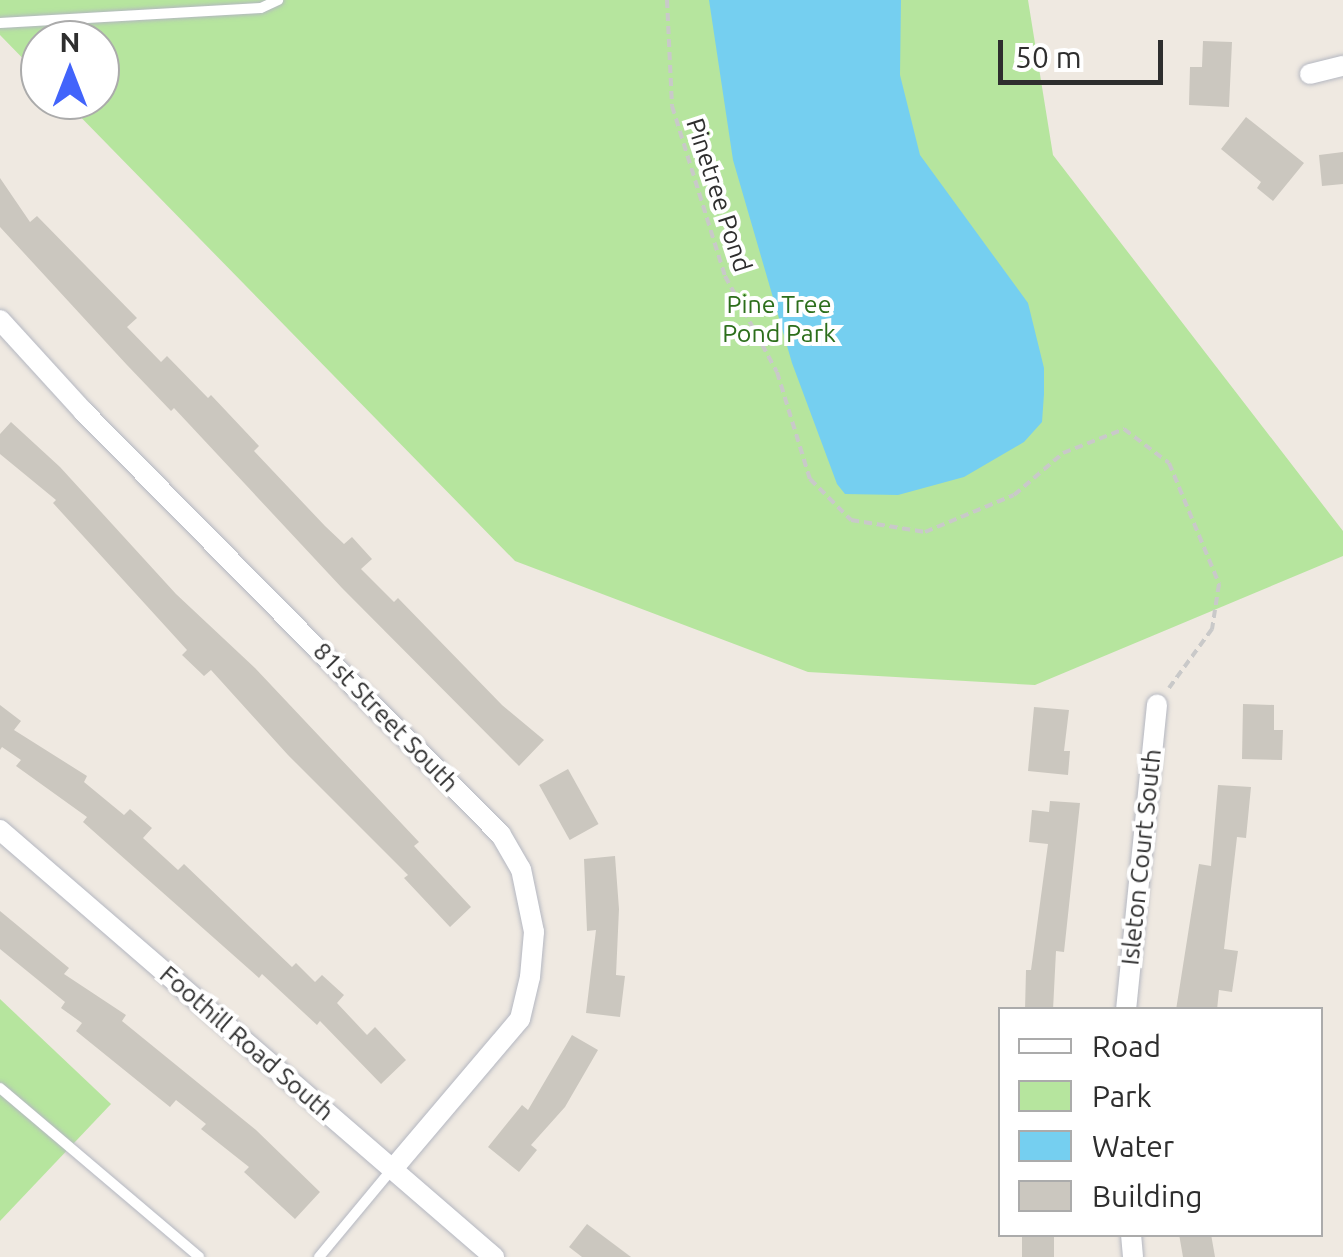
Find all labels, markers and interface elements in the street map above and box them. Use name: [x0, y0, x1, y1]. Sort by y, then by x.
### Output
north arrow: [20, 20, 120, 120]
scale bar: [1003, 20, 1168, 82]
text: N: [60, 26, 80, 57]
text: 50 m: [1015, 40, 1082, 74]
street label: Pinetree Pond: [680, 114, 758, 276]
park label: Pine Tree Pond Park: [722, 290, 836, 349]
street label: 81st Street South: [307, 636, 465, 798]
street label: Isleton Court South: [1115, 747, 1167, 967]
street label: Foothill Road South: [154, 959, 340, 1127]
legend: [998, 1007, 1323, 1237]
text: Road: [1092, 1029, 1161, 1063]
text: Park: [1092, 1079, 1152, 1113]
text: Water: [1092, 1129, 1174, 1163]
text: Building: [1092, 1179, 1203, 1213]

